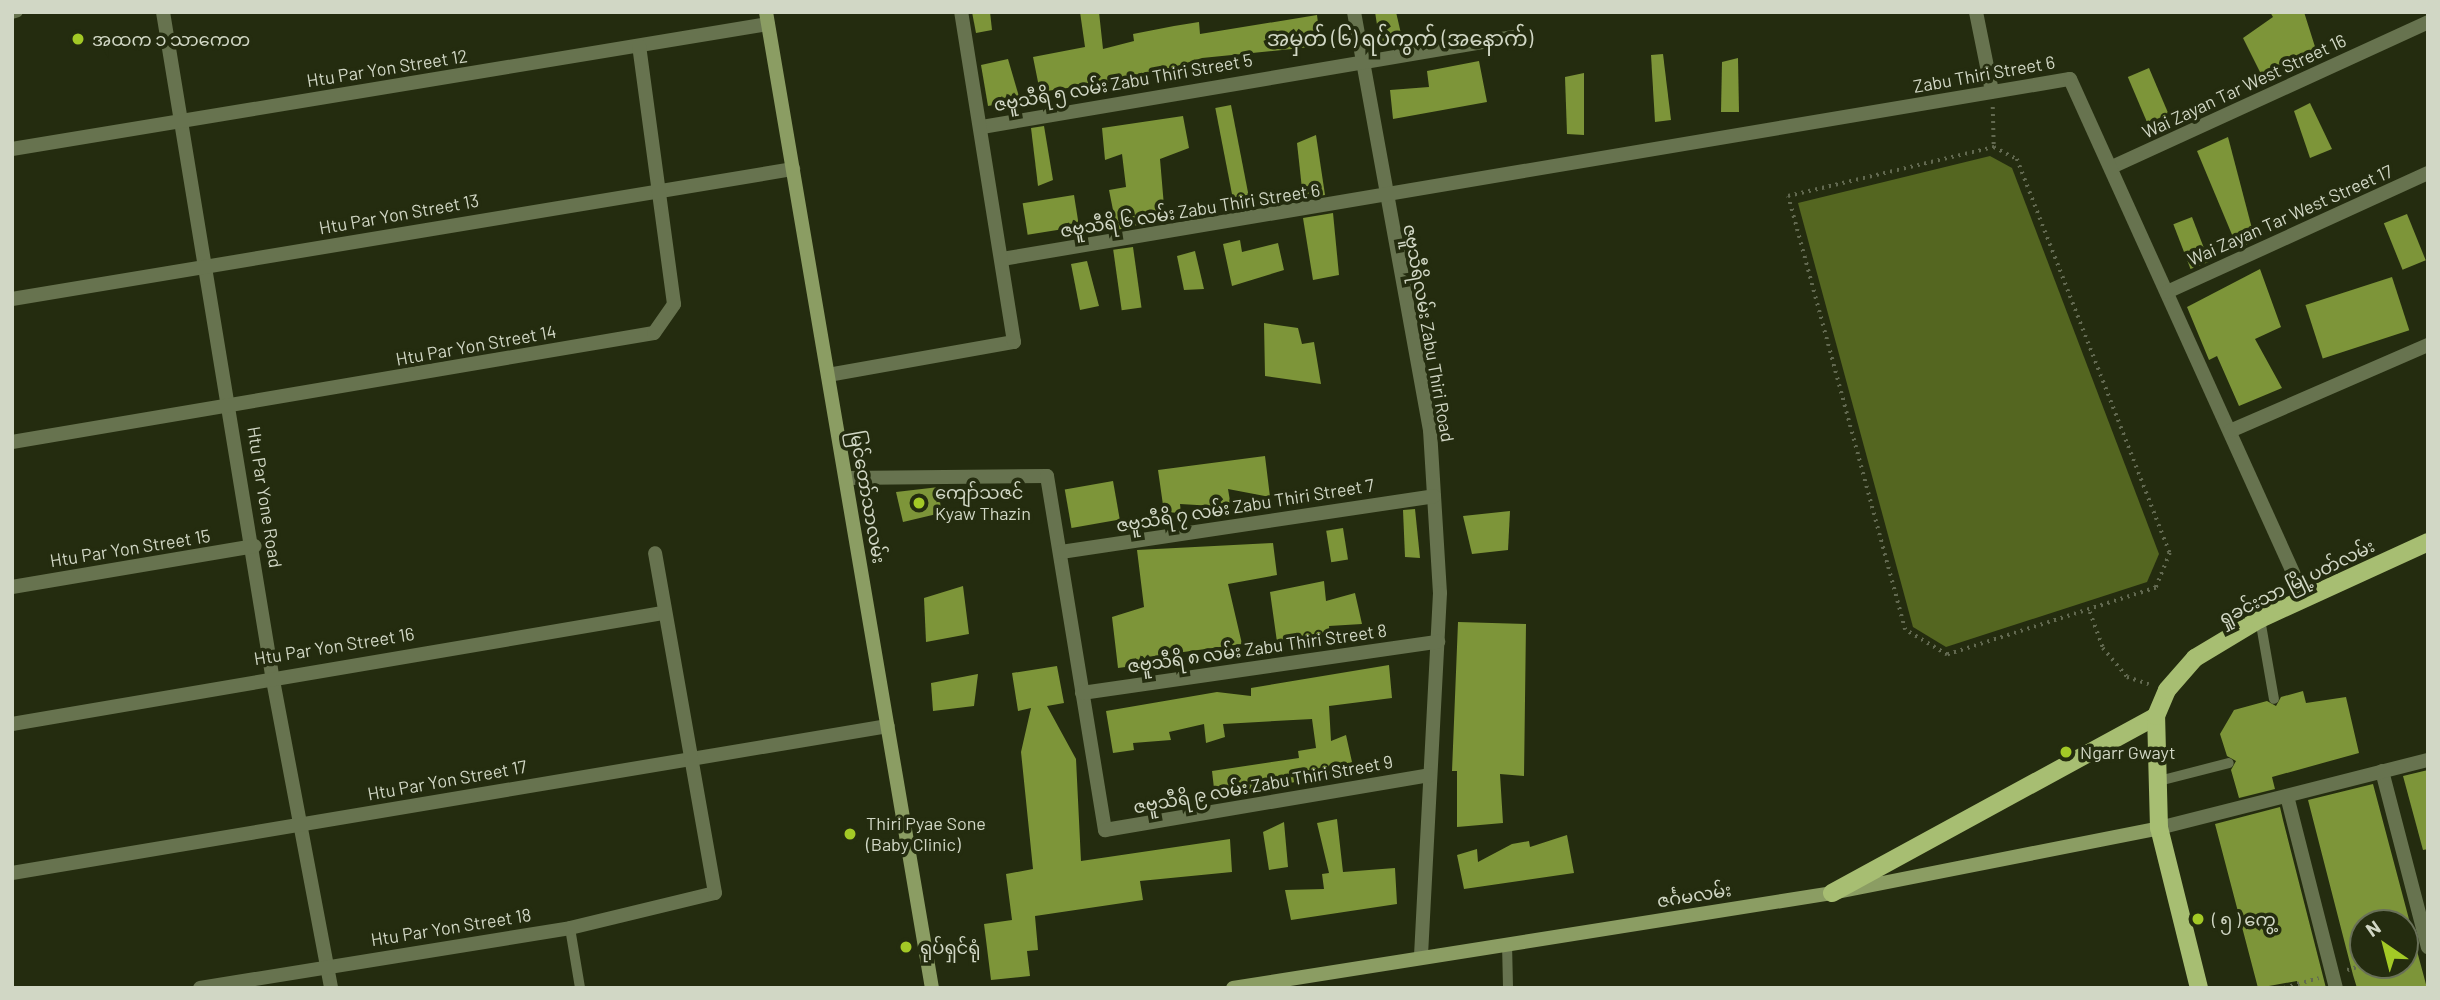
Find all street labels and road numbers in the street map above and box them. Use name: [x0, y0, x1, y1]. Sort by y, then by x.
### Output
street label: Wai Zayan Tar West Street 16: [2139, 29, 2349, 143]
street label: Htu Par Yon Street 12: [305, 45, 469, 91]
street label: ဇဗူသီရိ ၅ လမ်း Zabu Thiri Street 5: [992, 49, 1254, 115]
street label: Zabu Thiri Street 6: [1911, 51, 2057, 97]
street label: Wai Zayan Tar West Street 17: [2184, 160, 2396, 270]
street label: ဇဗူသီရိ ၆ လမ်း Zabu Thiri Street 6: [1058, 179, 1322, 241]
street label: Htu Par Yon Street 13: [317, 189, 481, 239]
street label: ဇဗူသီရိလမ်း Zabu Thiri Road: [1399, 222, 1459, 444]
street label: Htu Par Yon Street 14: [394, 320, 558, 370]
street label: Htu Par Yone Road: [243, 425, 287, 569]
street label: မြင်တော်သာလမ်း: [846, 429, 890, 565]
street label: ဇဗူသီရိ ၇ လမ်း Zabu Thiri Street 7: [1114, 474, 1376, 536]
street label: Htu Par Yon Street 15: [48, 525, 212, 571]
street label: ရှုခင်းသာ မြို့ပတ်လမ်း: [2214, 535, 2378, 629]
street label: ဇဗူသီရိ ၈ လမ်း Zabu Thiri Street 8: [1126, 619, 1388, 677]
street label: Htu Par Yon Street 16: [252, 623, 416, 669]
street label: ဇဗူသီရိ ၉ လမ်း Zabu Thiri Street 9: [1132, 751, 1394, 817]
street label: Htu Par Yon Street 17: [366, 755, 528, 805]
street label: ဇင်္ဂမလမ်း: [1655, 878, 1733, 912]
street label: Htu Par Yon Street 18: [369, 904, 533, 950]

